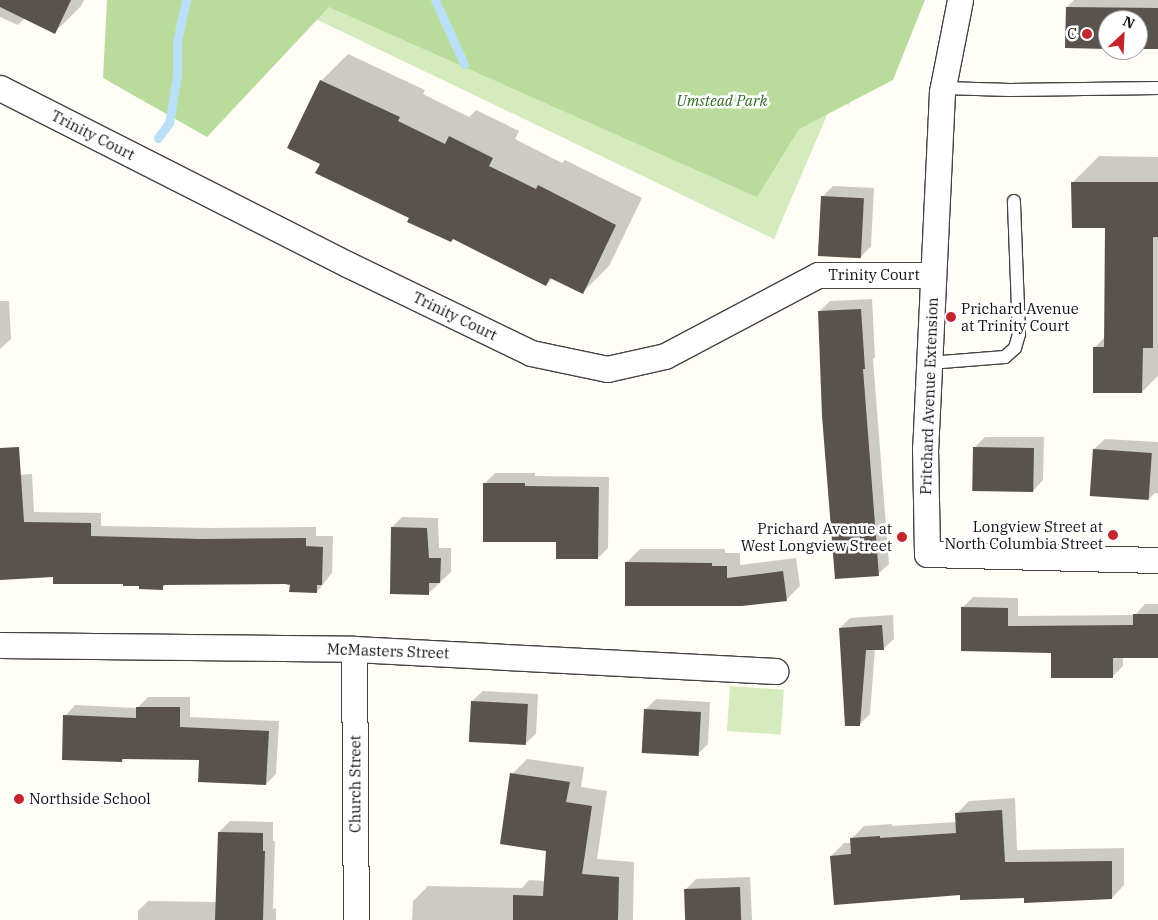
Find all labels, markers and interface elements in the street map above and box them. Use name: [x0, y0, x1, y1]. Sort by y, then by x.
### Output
north arrow: [1098, 10, 1148, 60]
text: N: [1120, 12, 1138, 33]
place label: C: [1067, 25, 1077, 43]
marker: C: [1081, 28, 1093, 40]
park label: Umstead Park: [677, 92, 767, 110]
street label: Trinity Court: [48, 106, 138, 164]
street label: Trinity Court: [828, 266, 920, 284]
street label: Trinity Court: [410, 288, 500, 344]
street label: Pritchard Avenue Extension: [917, 297, 941, 495]
place label: Prichard Avenue at Trinity Court: [961, 299, 1079, 334]
marker: Prichard Avenue at Trinity Court: [945, 311, 957, 323]
place label: Longview Street at North Columbia Street: [944, 517, 1103, 552]
place label: Prichard Avenue at West Longview Street: [741, 519, 892, 554]
marker: Longview Street at North Columbia Street: [1107, 529, 1119, 541]
marker: Prichard Avenue at West Longview Street: [896, 531, 908, 543]
street label: McMasters Street: [327, 640, 449, 662]
street label: Church Street: [346, 735, 364, 833]
place label: Northside School: [29, 790, 151, 808]
marker: Northside School: [13, 793, 25, 805]

